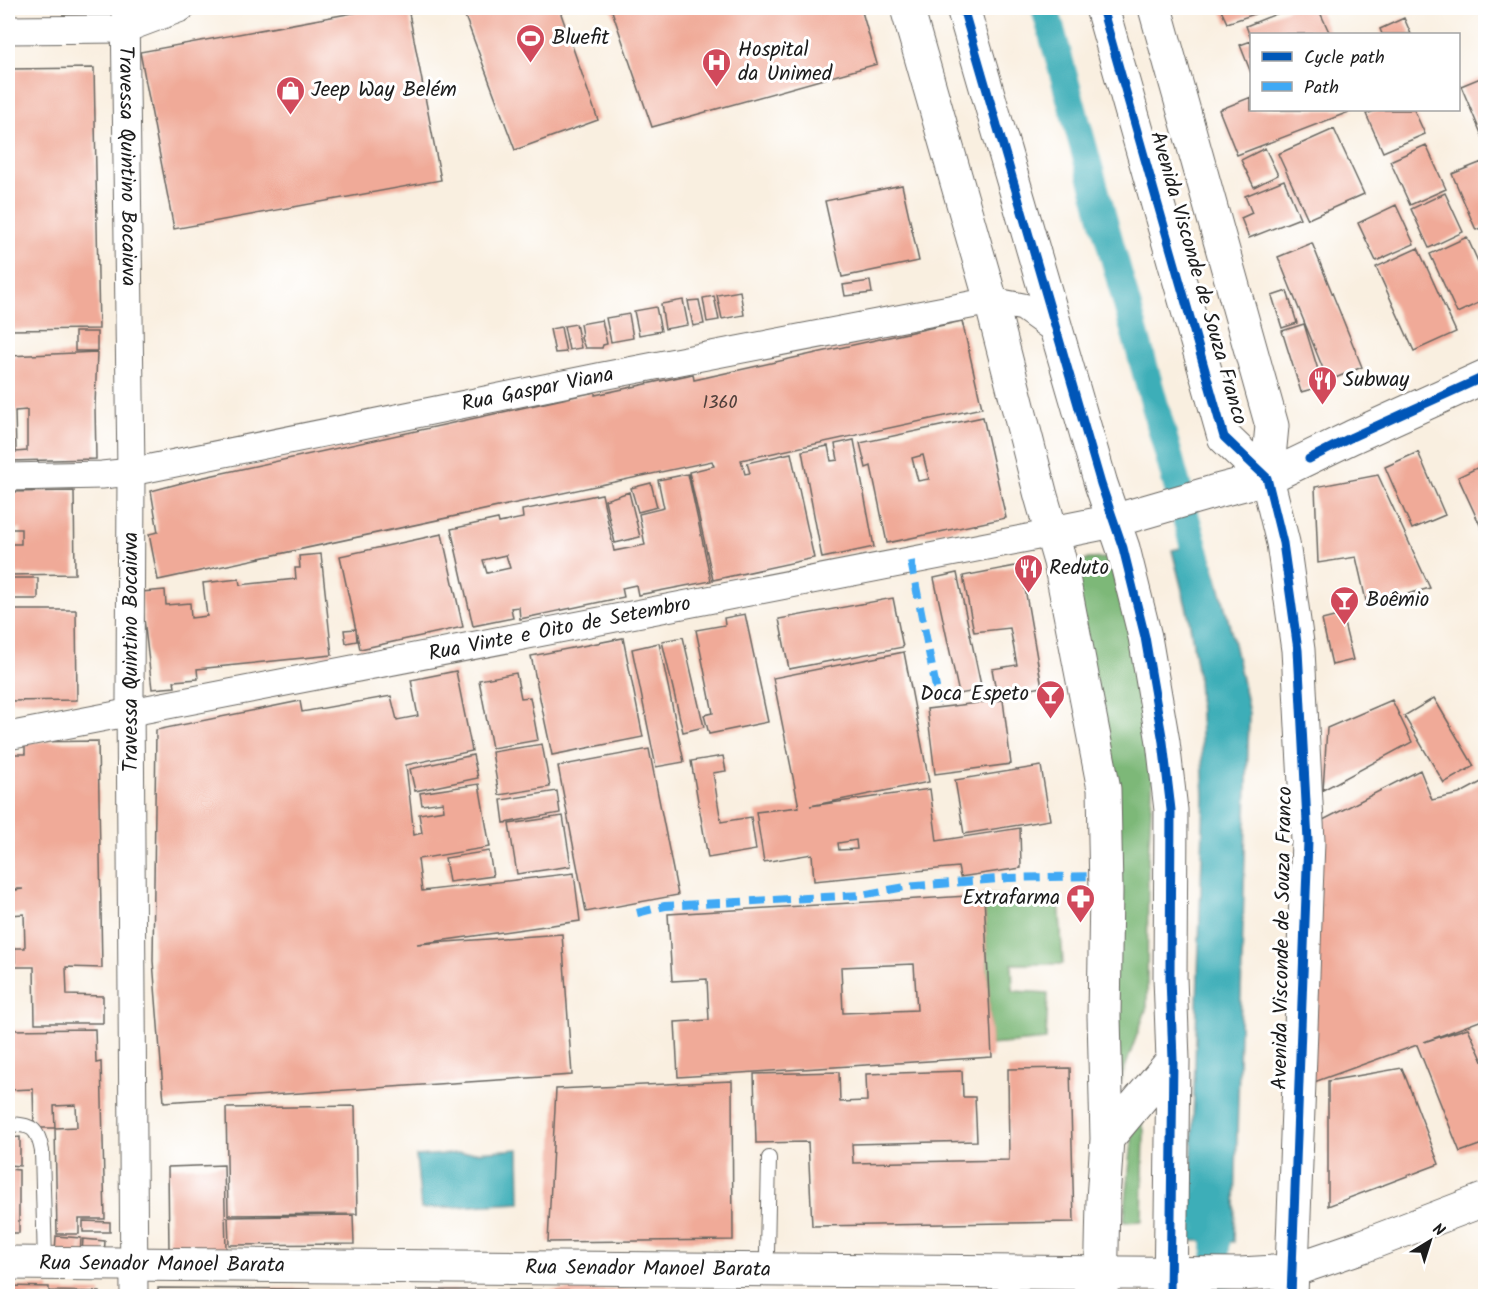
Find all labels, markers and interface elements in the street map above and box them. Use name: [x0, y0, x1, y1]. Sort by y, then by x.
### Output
sports icon: Bluefit: [515, 22, 547, 64]
place label: Bluefit: [552, 22, 610, 55]
legend: [1250, 33, 1460, 111]
place label: Hospital da Unimed: [738, 34, 833, 91]
text: Cycle path: [1304, 44, 1385, 73]
street label: Travessa Quintino Bocaiuva: [109, 45, 145, 286]
hospital icon: Hospital da Unimed: [701, 46, 733, 88]
shop icon: Jeep Way Belém: [274, 74, 306, 116]
place label: Jeep Way Belém: [311, 74, 457, 107]
text: Path: [1304, 74, 1339, 103]
street label: Avenida Visconde de Souza Franco: [1140, 127, 1256, 429]
street label: Rua Gaspar Viana: [458, 358, 616, 421]
restaurant icon: Subway: [1306, 364, 1338, 406]
place label: Subway: [1343, 364, 1409, 397]
house number: 1360: [703, 389, 737, 418]
street label: Travessa Quintino Bocaiuva: [115, 532, 148, 772]
restaurant icon: Reduto: [1012, 552, 1044, 594]
place label: Reduto: [1049, 552, 1109, 585]
bar icon: Boêmio: [1329, 584, 1361, 626]
place label: Boêmio: [1366, 584, 1429, 617]
street label: Rua Vinte e Oito de Setembro: [426, 587, 694, 670]
place label: Doca Espeto: [920, 678, 1029, 711]
bar icon: Doca Espeto: [1034, 678, 1066, 720]
street label: Avenida Visconde de Souza Franco: [1264, 786, 1302, 1090]
place label: Extrafarma: [963, 882, 1060, 915]
pharmacy icon: Extrafarma: [1065, 882, 1097, 924]
north arrow: [1400, 1211, 1460, 1271]
text: N: [1427, 1217, 1450, 1243]
street label: Rua Senador Manoel Barata: [39, 1247, 285, 1282]
street label: Rua Senador Manoel Barata: [525, 1251, 771, 1286]

